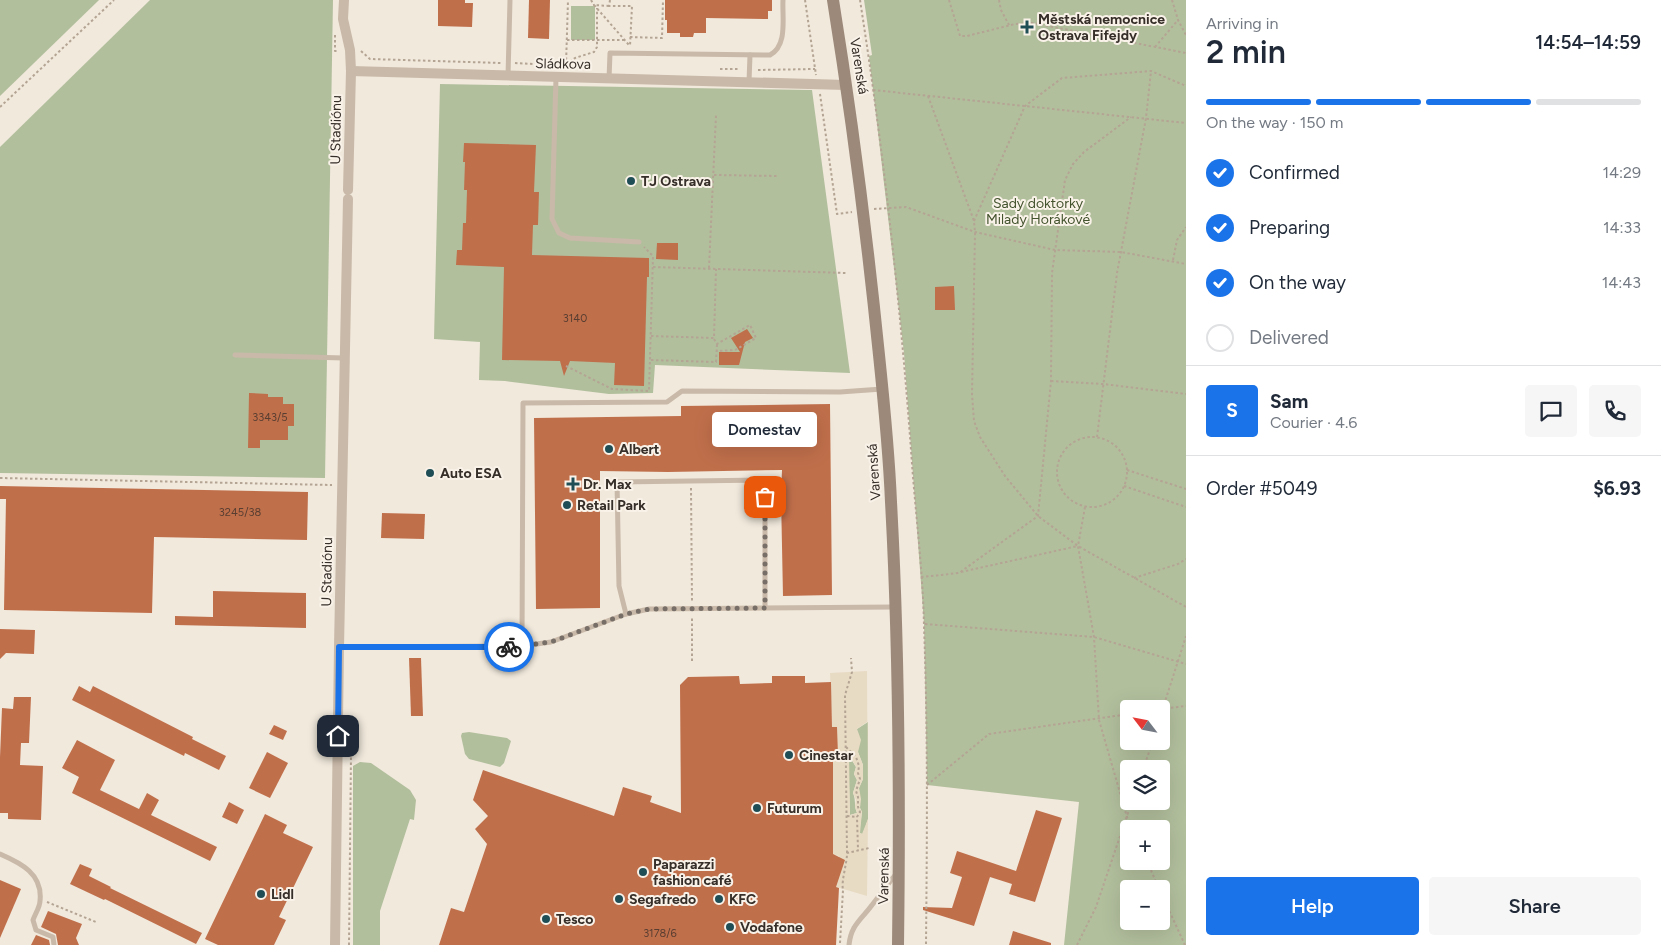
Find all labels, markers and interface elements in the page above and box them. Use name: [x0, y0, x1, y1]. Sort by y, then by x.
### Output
place label: Městská nemocnice Ostrava Fifejdy: [1038, 11, 1165, 44]
text: Arriving in: [1206, 14, 1278, 33]
marker: Městská nemocnice Ostrava Fifejdy: [1020, 20, 1034, 34]
text: 14:54–14:59: [1535, 31, 1641, 54]
text: 2 min: [1206, 33, 1286, 71]
street label: Varenská: [846, 37, 872, 95]
street label: Sládkova: [535, 55, 591, 73]
street label: U Stadiónu: [327, 95, 345, 165]
text: On the way · 150 m: [1206, 113, 1343, 132]
icon: check: [1206, 159, 1234, 187]
text: Confirmed: [1249, 161, 1340, 184]
text: 14:29: [1602, 163, 1641, 182]
place label: TJ Ostrava: [641, 173, 711, 190]
marker: TJ Ostrava: [625, 175, 637, 187]
park label: Sady doktorky Milady Horákové: [986, 195, 1090, 228]
icon: check: [1206, 214, 1234, 242]
text: Preparing: [1249, 216, 1330, 239]
text: 14:33: [1603, 218, 1641, 237]
icon: check: [1206, 269, 1234, 297]
text: On the way: [1249, 271, 1346, 294]
text: 14:43: [1602, 273, 1641, 292]
house number: 3140: [563, 312, 587, 325]
text: Delivered: [1249, 326, 1329, 349]
button: chat: [1525, 385, 1577, 437]
button: phone: [1589, 385, 1641, 437]
text: Sam: [1270, 390, 1308, 413]
text: S: [1226, 399, 1238, 422]
house number: 3343/5: [252, 411, 288, 424]
callout: Domestav: [712, 412, 818, 447]
text: Courier · 4.6: [1270, 413, 1357, 432]
text: Domestav: [728, 420, 801, 439]
place label: Albert: [619, 441, 660, 458]
marker: Albert: [603, 443, 615, 455]
street label: Varenská: [864, 443, 884, 501]
place label: Auto ESA: [440, 465, 502, 482]
marker: Auto ESA: [424, 467, 436, 479]
place label: Dr. Max: [583, 476, 632, 493]
pin: [744, 476, 786, 518]
text: Order #5049: [1206, 477, 1317, 500]
text: $6.93: [1593, 477, 1641, 500]
marker: Dr. Max: [567, 478, 579, 490]
icon: bag: [751, 483, 779, 511]
place label: Retail Park: [577, 497, 646, 514]
marker: Retail Park: [561, 499, 573, 511]
house number: 3245/38: [219, 506, 261, 519]
street label: U Stadiónu: [318, 537, 336, 607]
courier: [484, 622, 534, 672]
icon: bike: [495, 633, 523, 661]
north arrow: [1120, 700, 1170, 750]
map controls: [1120, 700, 1170, 930]
pin: [317, 715, 359, 757]
icon: home: [324, 722, 352, 750]
place label: Cinestar: [799, 747, 854, 764]
marker: Cinestar: [783, 749, 795, 761]
button: layers: [1120, 760, 1170, 810]
place label: Futurum: [767, 800, 822, 817]
marker: Futurum: [751, 802, 763, 814]
button: +: [1120, 820, 1170, 870]
street label: Varenská: [875, 847, 893, 905]
place label: Paparazzi fashion café: [653, 856, 732, 889]
marker: Paparazzi fashion café: [637, 866, 649, 878]
button: Help: [1206, 877, 1419, 935]
button: Share: [1429, 877, 1641, 935]
button: −: [1120, 880, 1170, 930]
place label: Lidl: [271, 886, 294, 903]
marker: Lidl: [255, 888, 267, 900]
place label: Segafredo: [629, 891, 696, 908]
place label: KFC: [729, 891, 756, 908]
marker: Segafredo: [613, 893, 625, 905]
marker: KFC: [713, 893, 725, 905]
place label: Tesco: [556, 911, 593, 928]
marker: Tesco: [540, 913, 552, 925]
place label: Vodafone: [740, 919, 803, 936]
marker: Vodafone: [724, 921, 736, 933]
house number: 3178/6: [643, 927, 677, 940]

